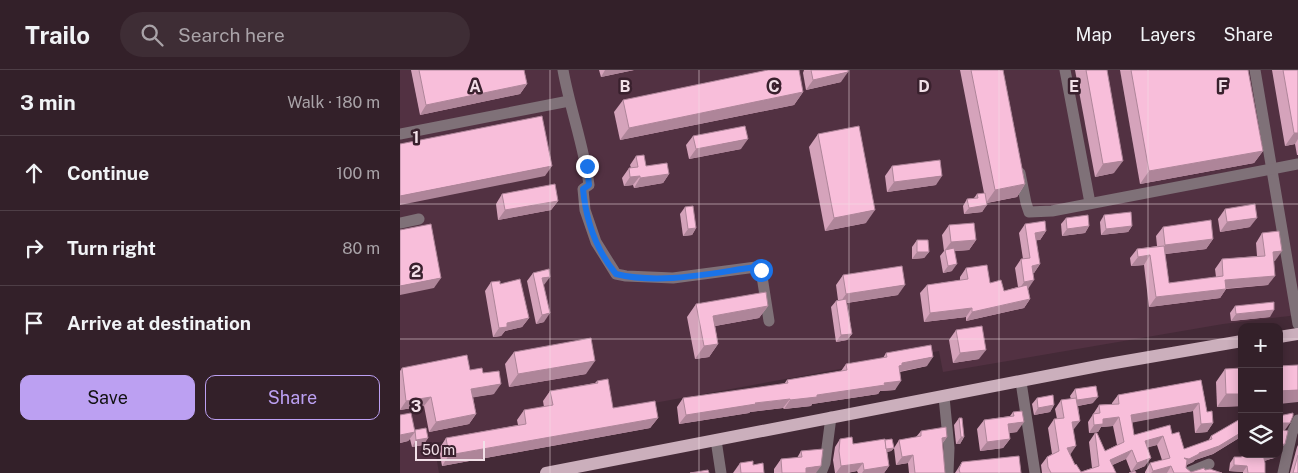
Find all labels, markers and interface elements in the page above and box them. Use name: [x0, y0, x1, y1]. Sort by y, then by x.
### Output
search box: [120, 12, 470, 57]
text: Trailo: [25, 21, 90, 49]
icon: search: [138, 21, 166, 49]
text: Search here: [178, 24, 285, 46]
text: Map: [1076, 24, 1112, 45]
text: Layers: [1140, 24, 1196, 45]
text: Share: [1224, 24, 1273, 45]
text: A: [469, 77, 481, 96]
text: B: [620, 77, 631, 96]
text: C: [768, 77, 780, 96]
text: D: [918, 77, 930, 96]
text: E: [1069, 77, 1079, 96]
text: F: [1218, 77, 1228, 96]
text: 3 min: [20, 90, 76, 115]
text: Walk · 180 m: [287, 93, 380, 112]
text: 1: [413, 128, 419, 147]
route end: [576, 155, 599, 178]
icon: ahead: [20, 159, 48, 187]
text: Continue: [67, 162, 149, 184]
text: 100 m: [336, 164, 380, 183]
icon: right: [20, 234, 48, 262]
text: Turn right: [67, 237, 156, 259]
text: 80 m: [342, 239, 380, 258]
route start: [750, 259, 773, 282]
text: 2: [411, 262, 421, 281]
icon: arrive: [20, 309, 48, 337]
text: Arrive at destination: [67, 312, 251, 334]
map controls: [1238, 323, 1283, 458]
button: +: [1238, 323, 1283, 368]
button: −: [1238, 368, 1283, 413]
button: Save: [20, 375, 195, 420]
button: Share: [205, 375, 380, 420]
text: 3: [411, 397, 421, 416]
button: layers: [1238, 413, 1283, 458]
scale bar: [415, 438, 485, 461]
text: 50 m: [422, 442, 455, 458]

